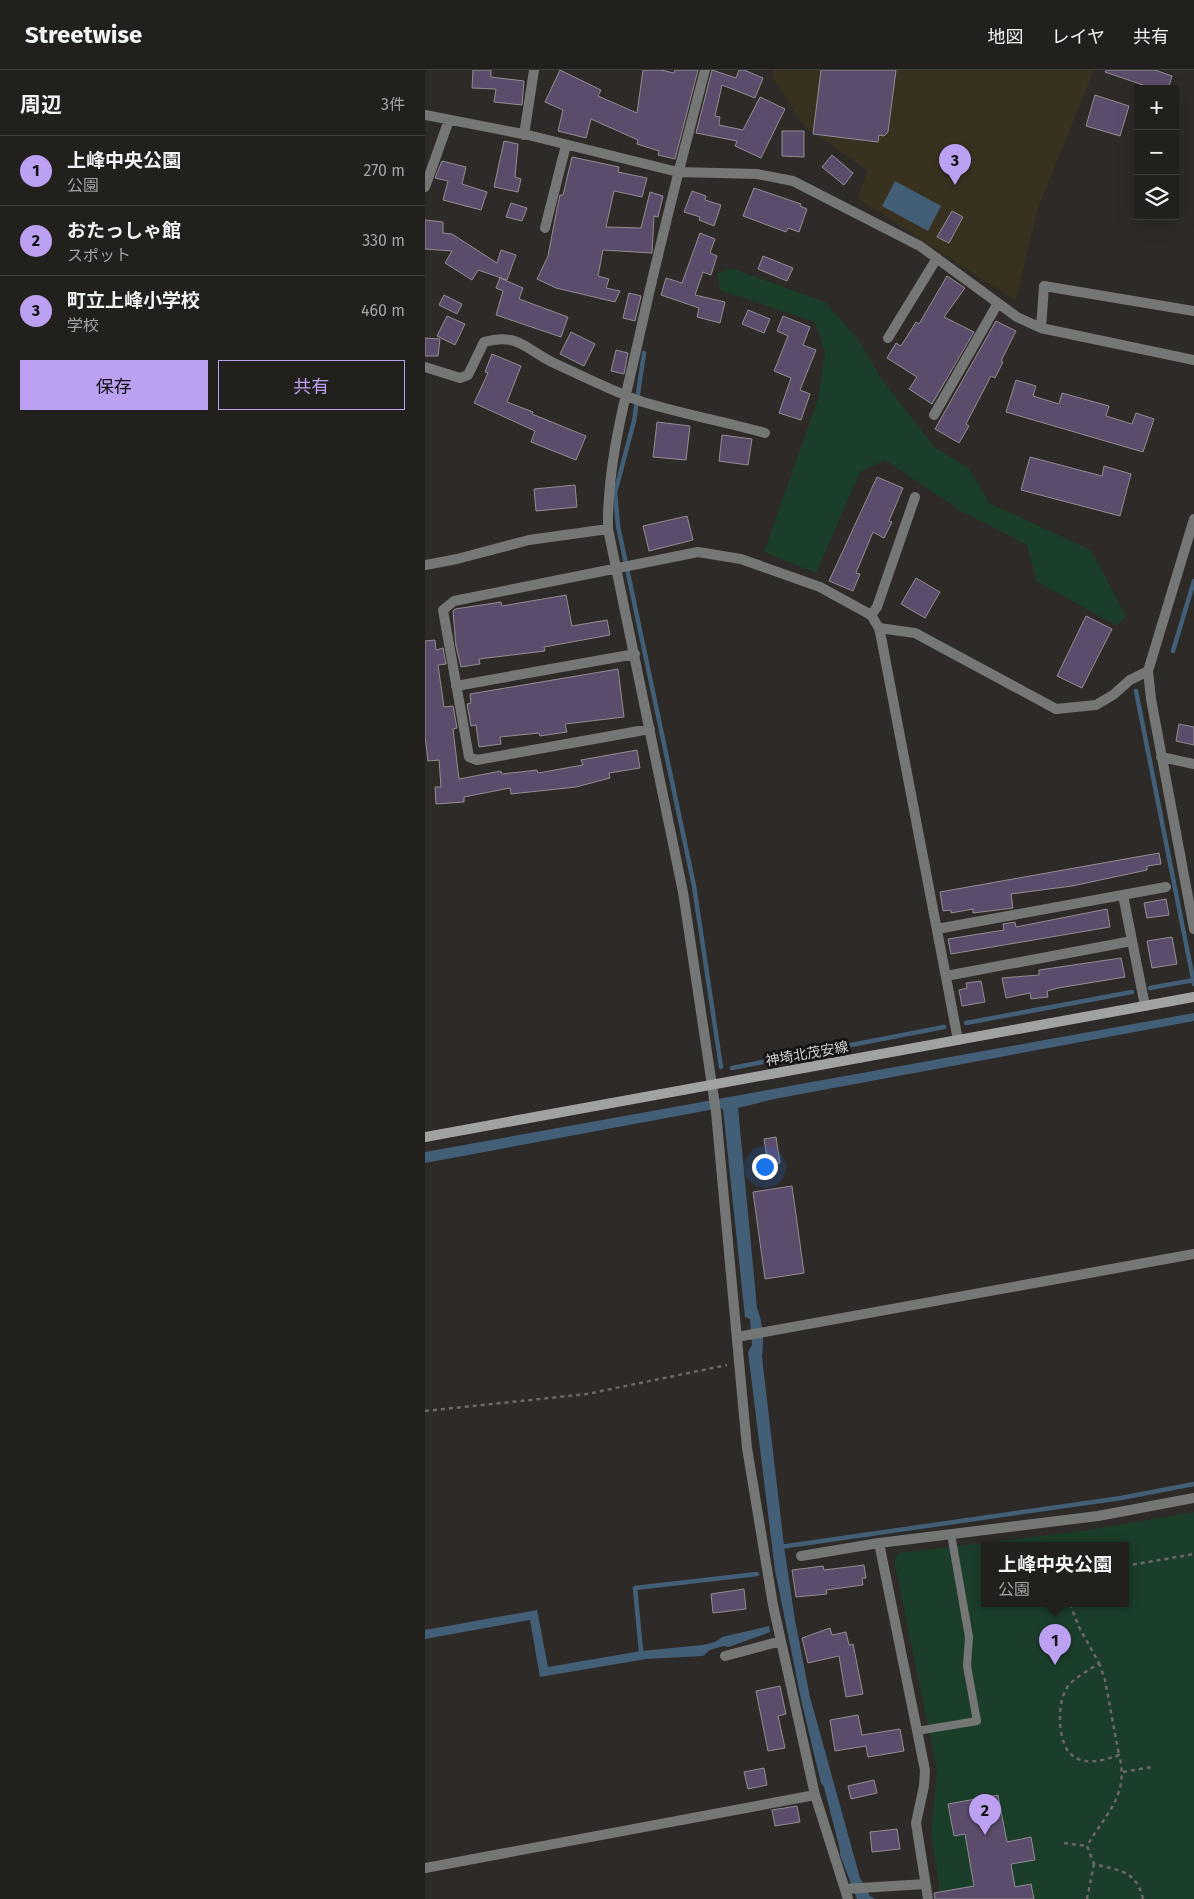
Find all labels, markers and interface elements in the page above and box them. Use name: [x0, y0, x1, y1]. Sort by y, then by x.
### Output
text: Streetwise: [25, 21, 142, 49]
text: 地図: [988, 26, 1024, 48]
text: レイヤ: [1052, 26, 1105, 48]
text: 共有: [1133, 26, 1169, 48]
map controls: [1134, 85, 1179, 220]
button: +: [1134, 85, 1179, 130]
text: 周辺: [20, 92, 62, 118]
text: 3件: [381, 95, 405, 114]
button: −: [1134, 130, 1179, 175]
pin: 3: [939, 144, 971, 185]
text: 上峰中央公園: [67, 149, 181, 172]
text: 1: [32, 161, 40, 180]
text: 270 m: [363, 161, 405, 180]
button: layers: [1134, 175, 1179, 220]
text: 公園: [67, 176, 99, 195]
text: おたっしゃ館: [67, 219, 181, 242]
text: 2: [32, 231, 40, 250]
text: 330 m: [362, 231, 405, 250]
text: スポット: [67, 246, 131, 265]
text: 町立上峰小学校: [67, 289, 200, 312]
text: 3: [32, 301, 40, 320]
text: 460 m: [361, 301, 405, 320]
text: 学校: [67, 316, 99, 335]
button: 保存: [20, 360, 208, 410]
button: 共有: [218, 360, 405, 410]
street label: 神埼北茂安線: [764, 1038, 850, 1070]
your location: [752, 1154, 778, 1180]
popup: [981, 1542, 1129, 1607]
text: 上峰中央公園: [998, 1553, 1112, 1576]
text: 公園: [998, 1580, 1030, 1599]
pin: 1: [1039, 1624, 1071, 1665]
pin: 2: [969, 1794, 1001, 1835]

